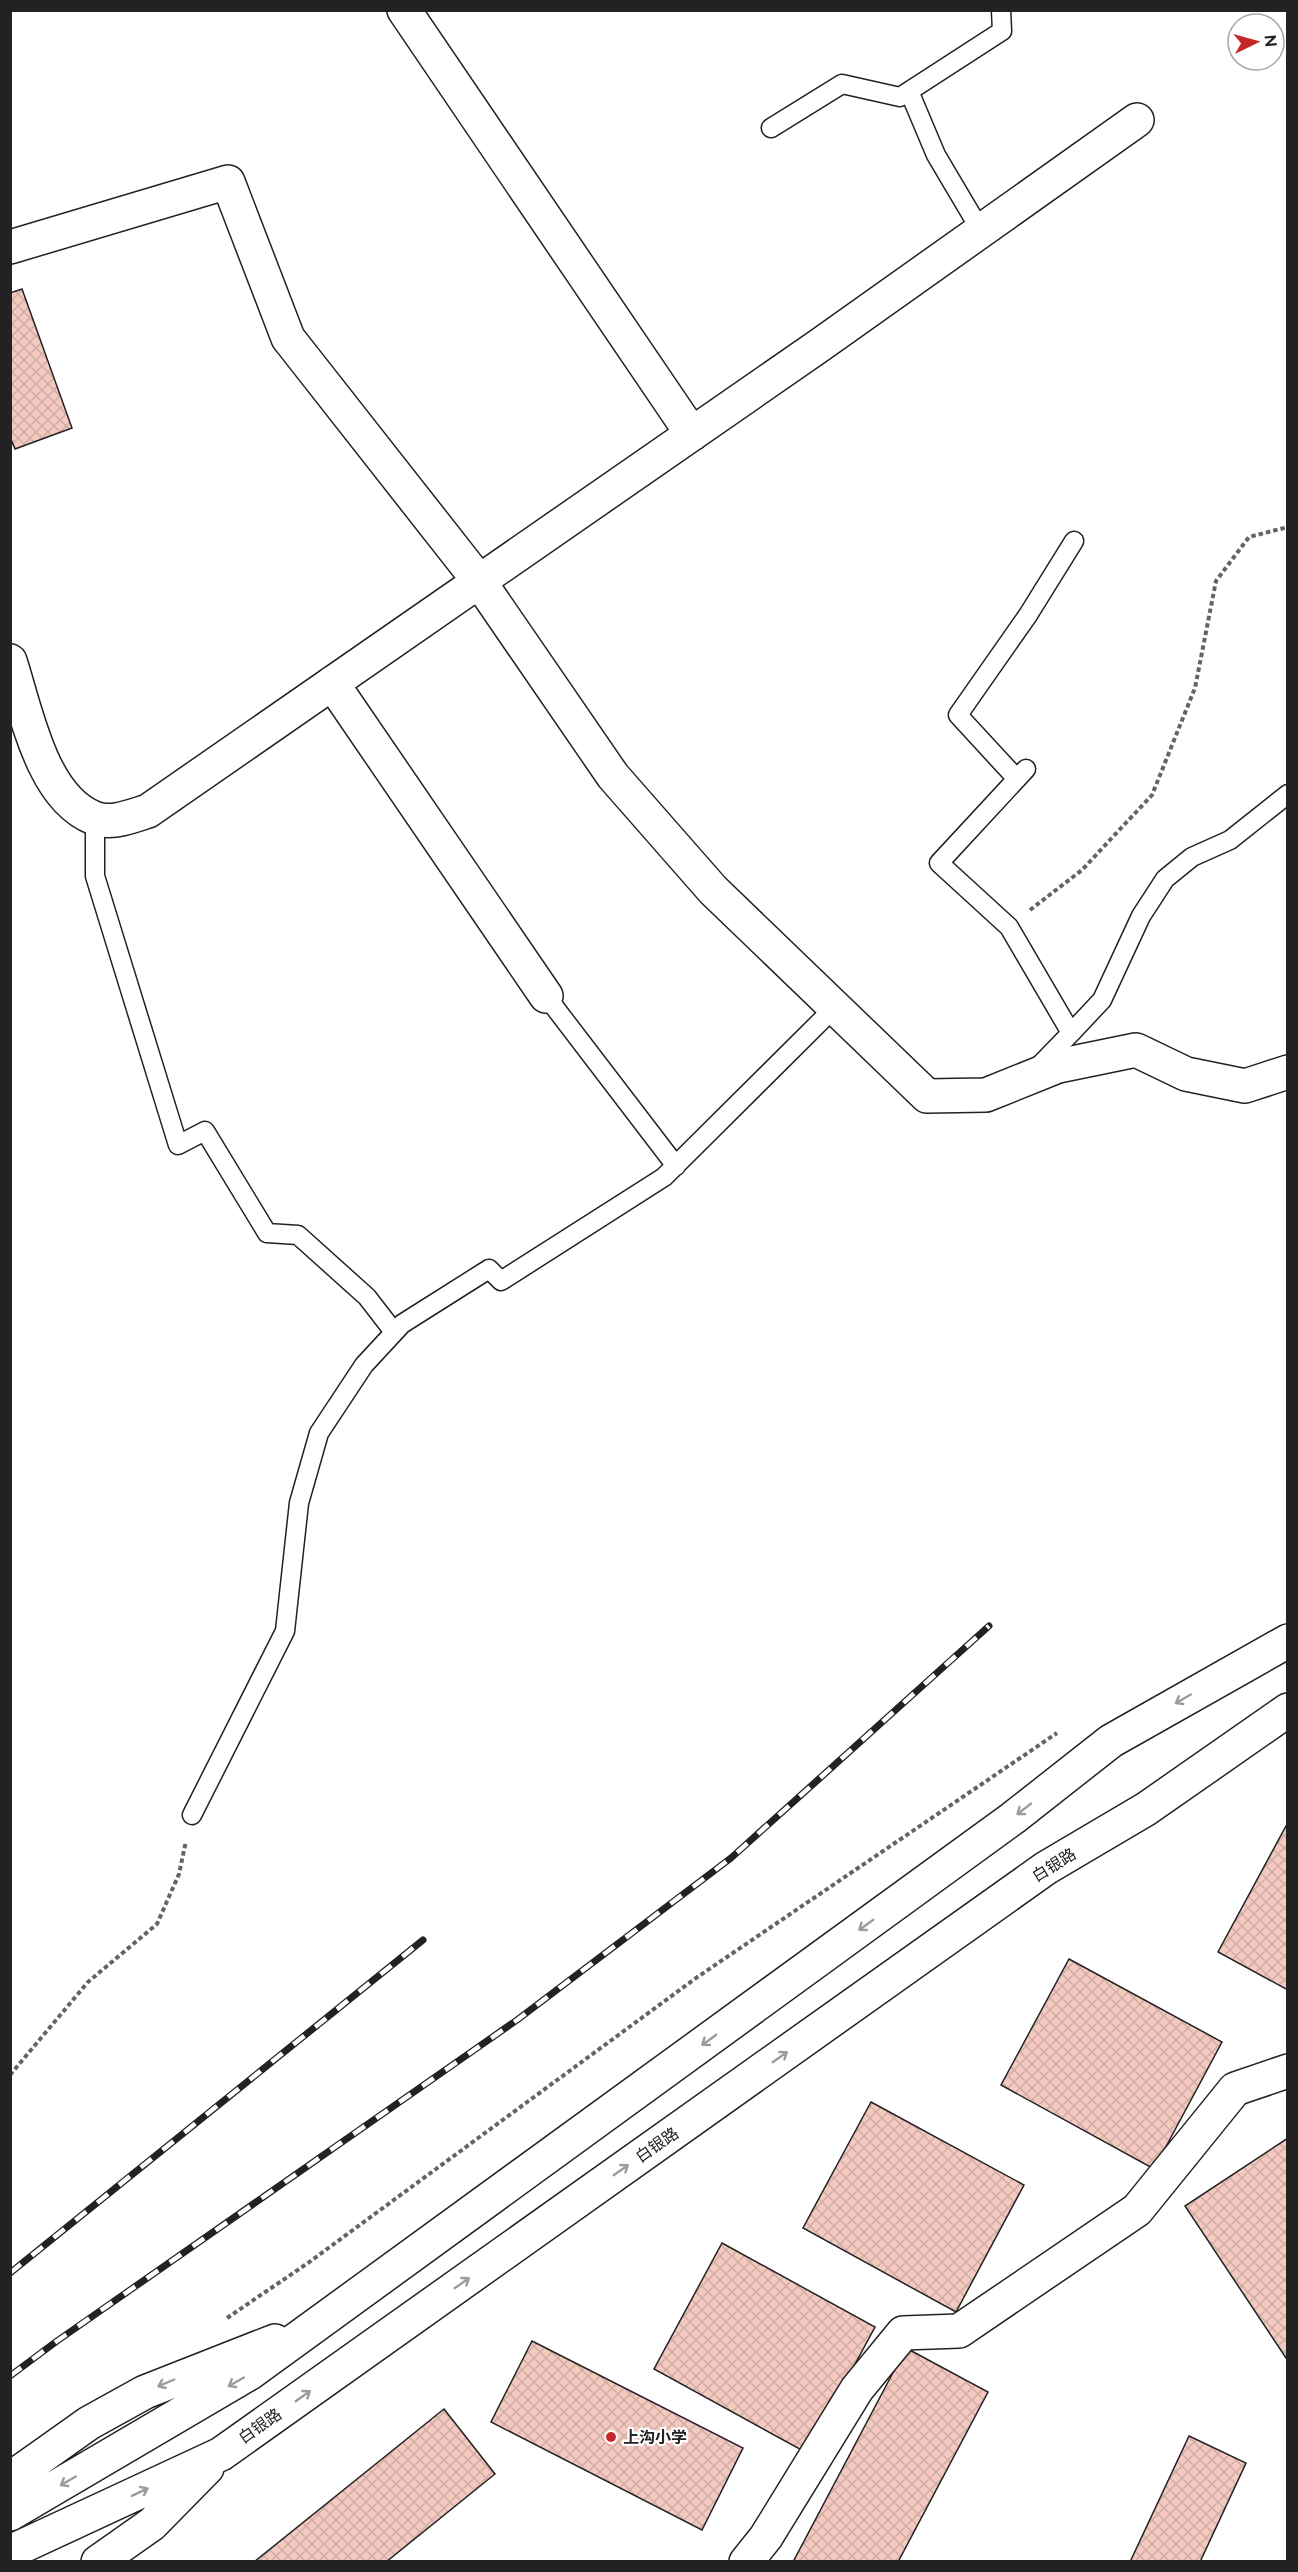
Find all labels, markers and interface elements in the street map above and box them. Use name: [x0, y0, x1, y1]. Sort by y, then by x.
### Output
north arrow: [1226, 12, 1286, 72]
text: N: [1260, 34, 1280, 48]
one-way arrow: [1175, 1693, 1192, 1705]
one-way arrow: [1016, 1803, 1032, 1816]
street label: 白银路: [1029, 1844, 1079, 1886]
one-way arrow: [859, 1919, 875, 1931]
one-way arrow: [702, 2034, 718, 2046]
one-way arrow: [771, 2051, 787, 2063]
street label: 白银路: [632, 2123, 682, 2167]
one-way arrow: [612, 2164, 628, 2176]
one-way arrow: [453, 2277, 469, 2289]
one-way arrow: [228, 2376, 245, 2388]
one-way arrow: [157, 2378, 176, 2389]
one-way arrow: [294, 2390, 310, 2402]
street label: 白银路: [235, 2404, 285, 2448]
place label: 上沟小学: [623, 2428, 687, 2447]
marker: 上沟小学: [604, 2430, 618, 2444]
one-way arrow: [60, 2475, 77, 2487]
one-way arrow: [130, 2485, 148, 2497]

